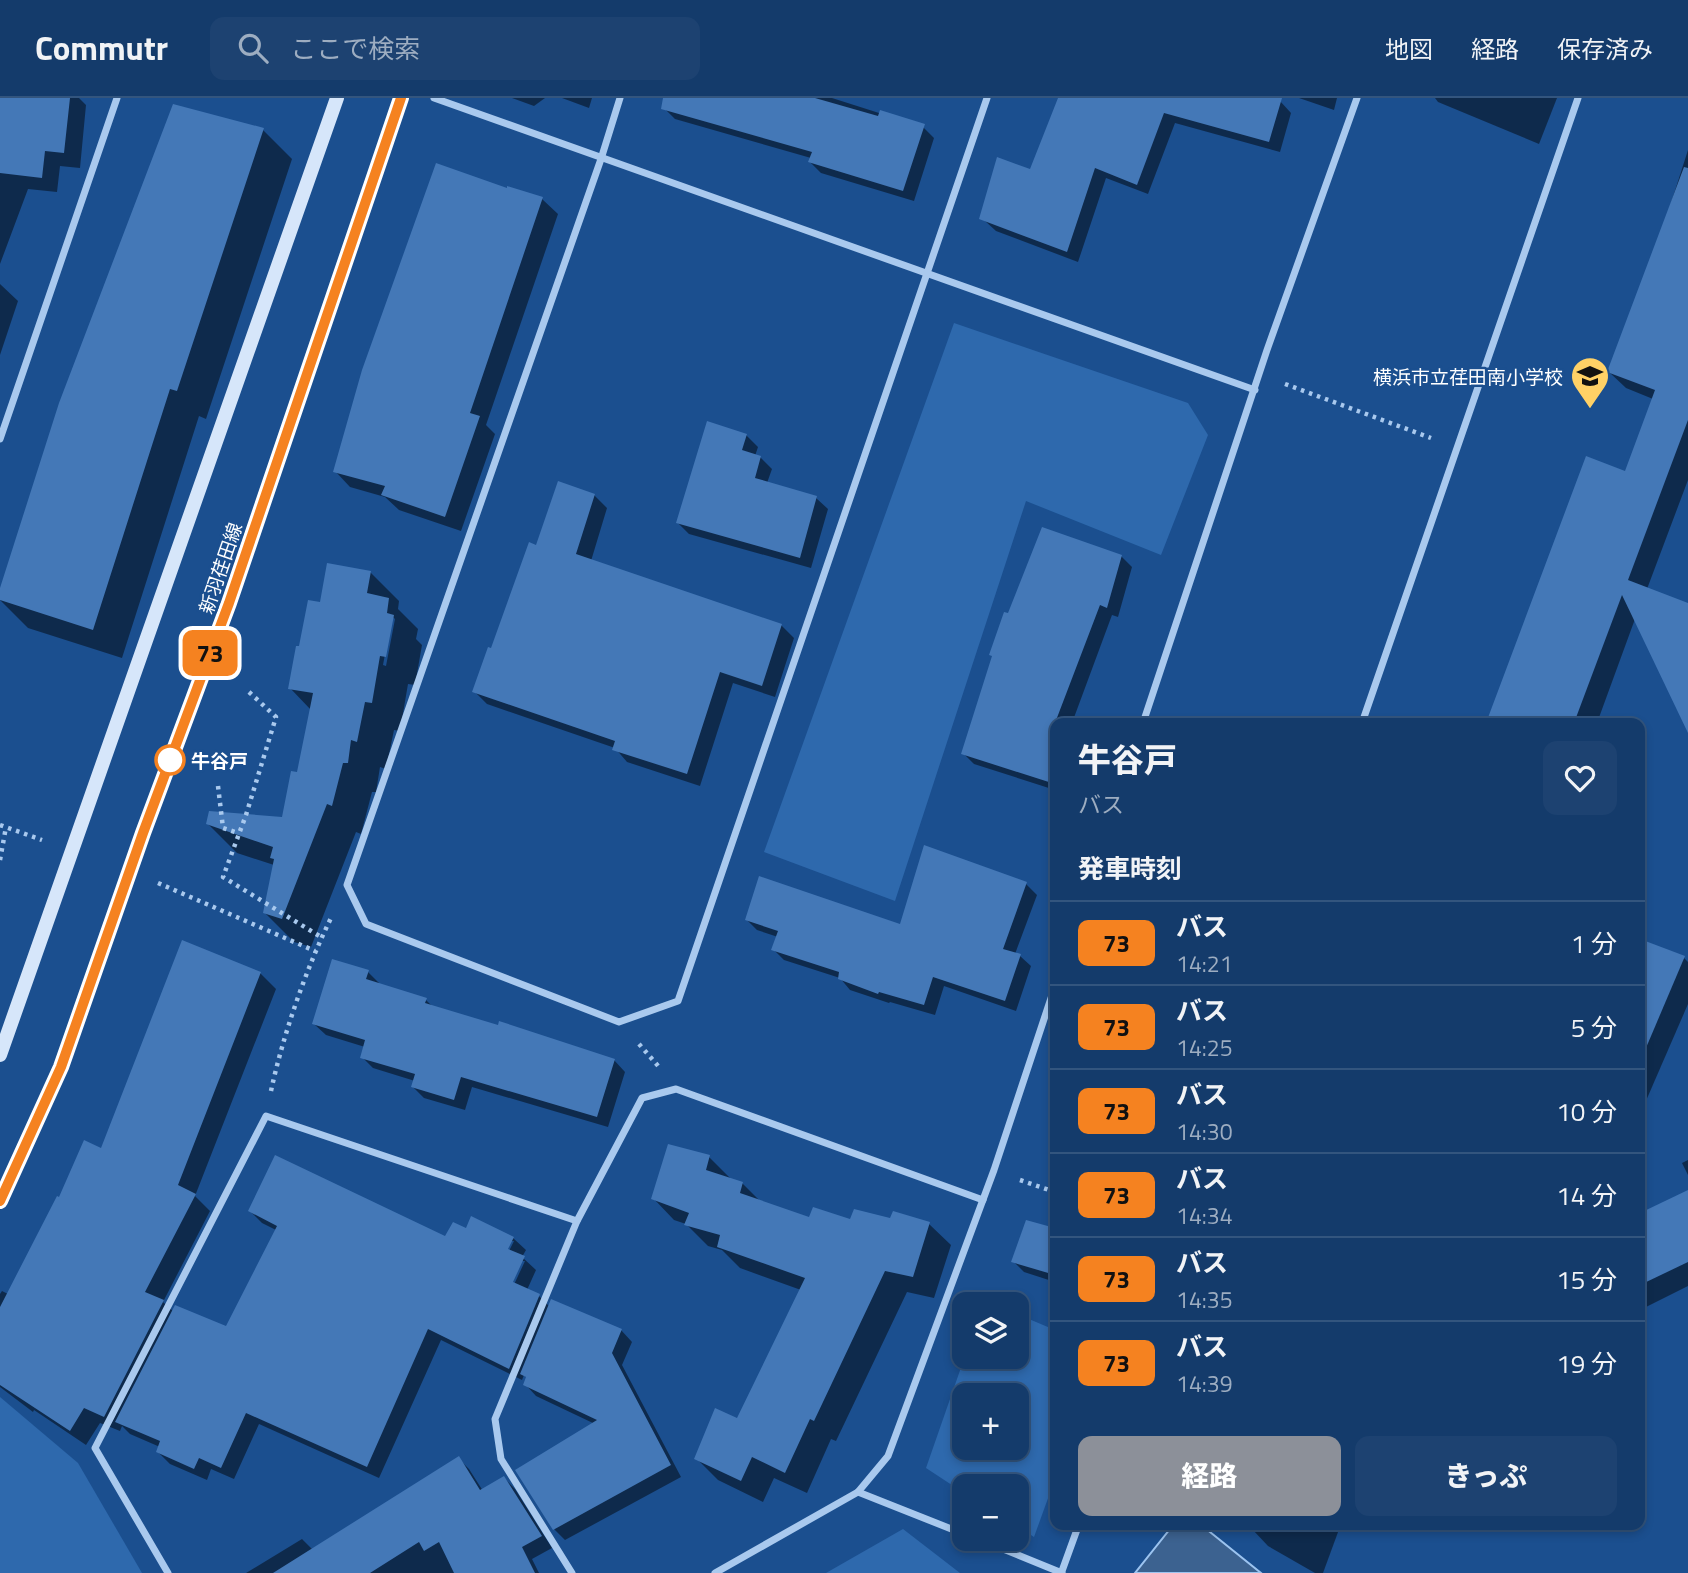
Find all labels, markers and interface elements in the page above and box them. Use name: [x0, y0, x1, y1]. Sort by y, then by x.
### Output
search box: [210, 17, 700, 80]
text: Commutr: [35, 23, 168, 73]
icon: search: [234, 29, 272, 67]
text: ここで検索: [290, 29, 420, 68]
text: 地図: [1385, 31, 1433, 67]
text: 経路: [1471, 31, 1519, 67]
text: 保存済み: [1557, 31, 1653, 67]
school or university icon: 横浜市立荏田南小学校: [1569, 355, 1611, 410]
place label: 横浜市立荏田南小学校: [1373, 362, 1563, 391]
street label: 新羽荏田線: [191, 518, 249, 618]
line badge: 73: [178, 630, 242, 676]
text: 73: [197, 635, 223, 671]
text: 牛谷戸: [1078, 735, 1177, 785]
button: heart: [1543, 741, 1617, 815]
marker: 牛谷戸: [155, 745, 185, 775]
place label: 牛谷戸: [191, 746, 248, 775]
text: バス: [1078, 787, 1124, 822]
text: 発車時刻: [1078, 849, 1182, 888]
text: バス: [1176, 907, 1228, 946]
text: 1 分: [1571, 924, 1617, 963]
text: 73: [1103, 925, 1130, 961]
text: 14:21: [1176, 946, 1233, 981]
text: バス: [1176, 991, 1228, 1030]
text: 5 分: [1571, 1008, 1617, 1047]
text: 73: [1103, 1009, 1130, 1045]
text: 14:25: [1176, 1030, 1233, 1065]
text: バス: [1176, 1075, 1228, 1114]
text: 10 分: [1556, 1092, 1617, 1131]
text: 73: [1103, 1093, 1130, 1129]
text: 14:30: [1176, 1114, 1233, 1149]
text: バス: [1176, 1159, 1228, 1198]
text: 14 分: [1556, 1176, 1617, 1215]
text: 73: [1103, 1177, 1130, 1213]
text: 14:34: [1176, 1198, 1233, 1233]
text: バス: [1176, 1243, 1228, 1282]
text: 15 分: [1556, 1260, 1617, 1299]
text: 73: [1103, 1261, 1130, 1297]
text: 14:35: [1176, 1282, 1233, 1317]
map controls: [952, 1292, 1029, 1551]
button: layers: [952, 1292, 1029, 1369]
text: バス: [1176, 1327, 1228, 1366]
text: 19 分: [1556, 1344, 1617, 1383]
text: 73: [1103, 1345, 1130, 1381]
text: 14:39: [1176, 1366, 1233, 1401]
button: +: [952, 1383, 1029, 1460]
button: 経路: [1078, 1436, 1341, 1516]
button: きっぷ: [1355, 1436, 1617, 1516]
button: −: [952, 1474, 1029, 1551]

